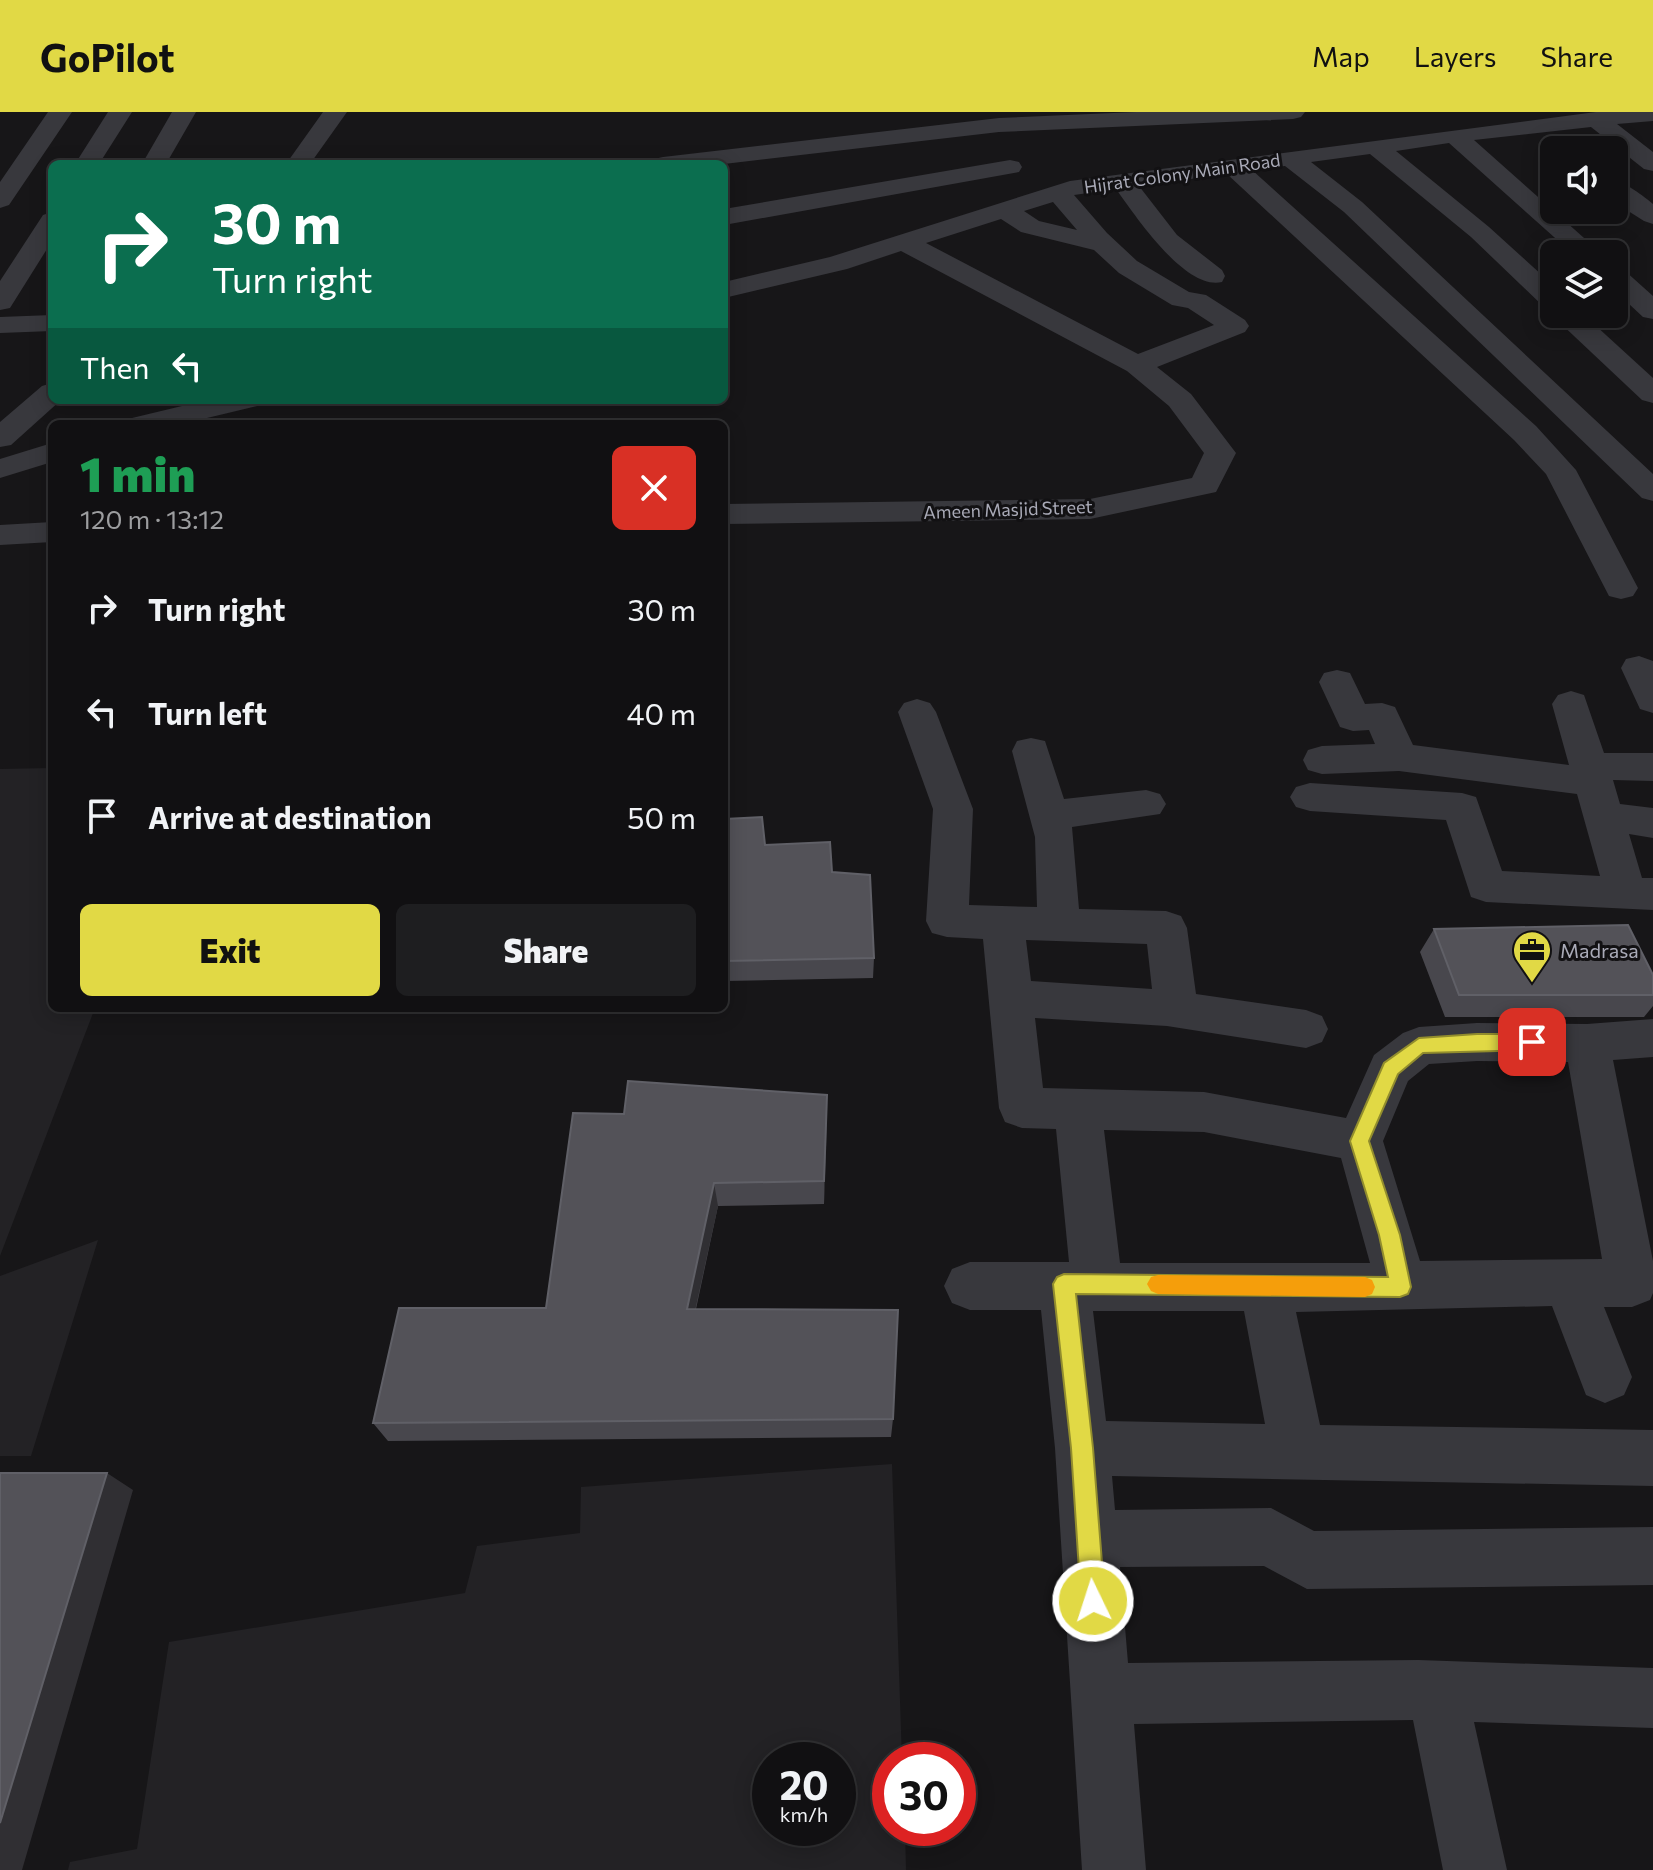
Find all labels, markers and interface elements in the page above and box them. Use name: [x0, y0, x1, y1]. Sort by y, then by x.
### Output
text: GoPilot: [40, 33, 175, 80]
text: Map: [1312, 39, 1370, 73]
text: Layers: [1414, 39, 1496, 73]
text: Share: [1540, 39, 1613, 73]
map controls: [1540, 136, 1628, 328]
button: sound: [1540, 136, 1628, 224]
street label: Hijrat Colony Main Road: [1082, 148, 1282, 198]
text: 30 m: [212, 187, 341, 256]
icon: right: [80, 192, 184, 296]
button: layers: [1540, 240, 1628, 328]
text: Turn right: [212, 256, 373, 300]
icon: left: [165, 344, 209, 388]
text: Then: [80, 348, 149, 385]
text: 1 min: [80, 443, 195, 502]
button: close: [612, 446, 696, 530]
street label: Ameen Masjid Street: [923, 495, 1093, 523]
text: 120 m · 13:12: [80, 503, 224, 534]
icon: right: [80, 586, 124, 630]
text: Turn right: [148, 590, 285, 627]
text: 30 m: [627, 590, 696, 627]
icon: left: [80, 690, 124, 734]
text: Turn left: [148, 694, 267, 731]
text: 40 m: [627, 694, 696, 731]
icon: arrive: [80, 794, 124, 838]
text: Arrive at destination: [148, 798, 432, 835]
text: 50 m: [627, 798, 696, 835]
button: Exit: [80, 904, 380, 996]
button: Share: [396, 904, 696, 996]
office icon: Madrasa: [1511, 929, 1553, 984]
place label: Madrasa: [1560, 938, 1639, 962]
pin: [1498, 1008, 1566, 1076]
icon: arrive: [1510, 1020, 1554, 1064]
position arrow: [1051, 1559, 1135, 1643]
speed limit sign: 30: [872, 1742, 976, 1846]
text: 20: [779, 1759, 829, 1808]
text: km/h: [780, 1802, 828, 1826]

